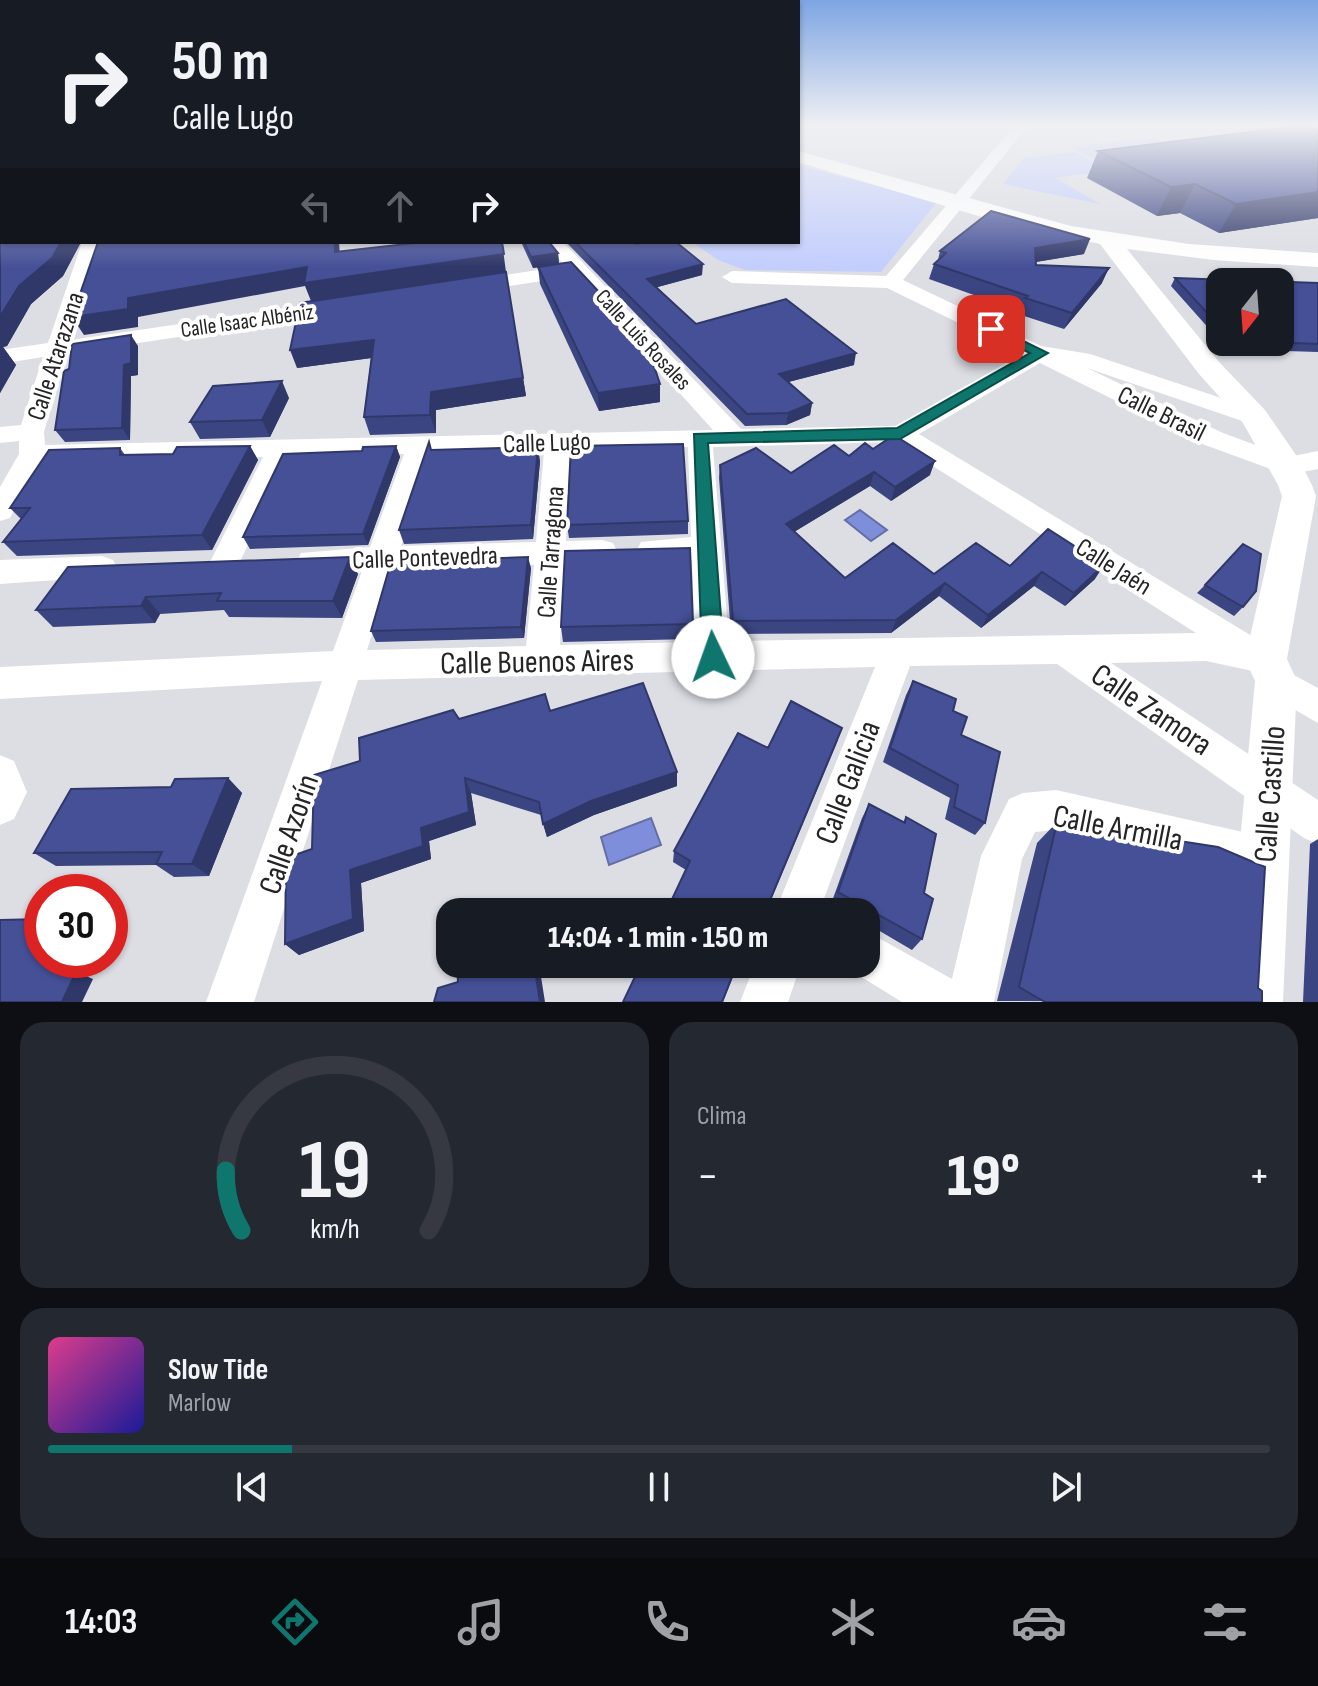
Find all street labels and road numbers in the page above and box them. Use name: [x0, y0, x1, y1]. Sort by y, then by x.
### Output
street label: Calle Luis Rosales: [589, 284, 697, 396]
street label: Calle Atarazana: [21, 288, 92, 424]
street label: Calle Isaac Albéniz: [179, 299, 316, 344]
street label: Calle Brasil: [1112, 380, 1210, 449]
street label: Calle Lugo: [503, 426, 592, 461]
street label: Calle Tarragona: [531, 485, 572, 619]
street label: Calle Jaén: [1070, 532, 1157, 603]
street label: Calle Pontevedra: [352, 540, 498, 577]
street label: Calle Buenos Aires: [440, 641, 634, 684]
street label: Calle Zamora: [1083, 656, 1219, 765]
street label: Calle Galicia: [807, 715, 890, 850]
street label: Calle Castillo: [1246, 724, 1295, 864]
street label: Calle Azorín: [251, 769, 328, 900]
street label: Calle Armilla: [1050, 797, 1186, 860]

